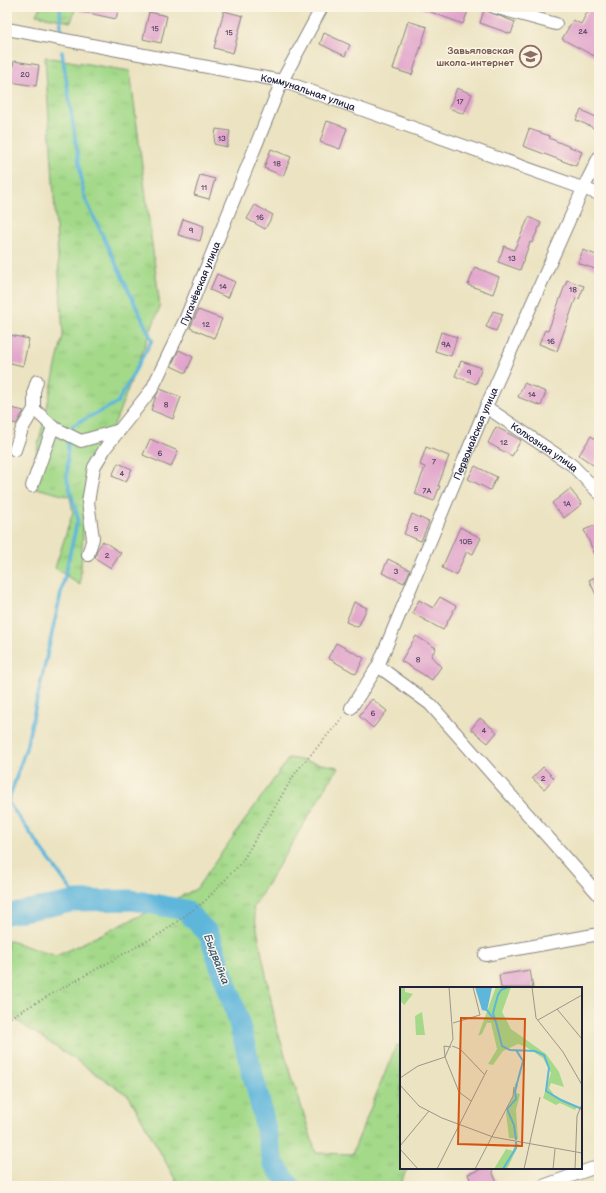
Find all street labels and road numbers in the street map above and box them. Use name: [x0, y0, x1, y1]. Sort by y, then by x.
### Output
street label: Коммунальная улица: [260, 72, 357, 114]
street label: Пугачёвская улица: [178, 240, 223, 328]
street label: Первомайская улица: [451, 386, 501, 482]
street label: Колхозная улица: [508, 420, 580, 475]

